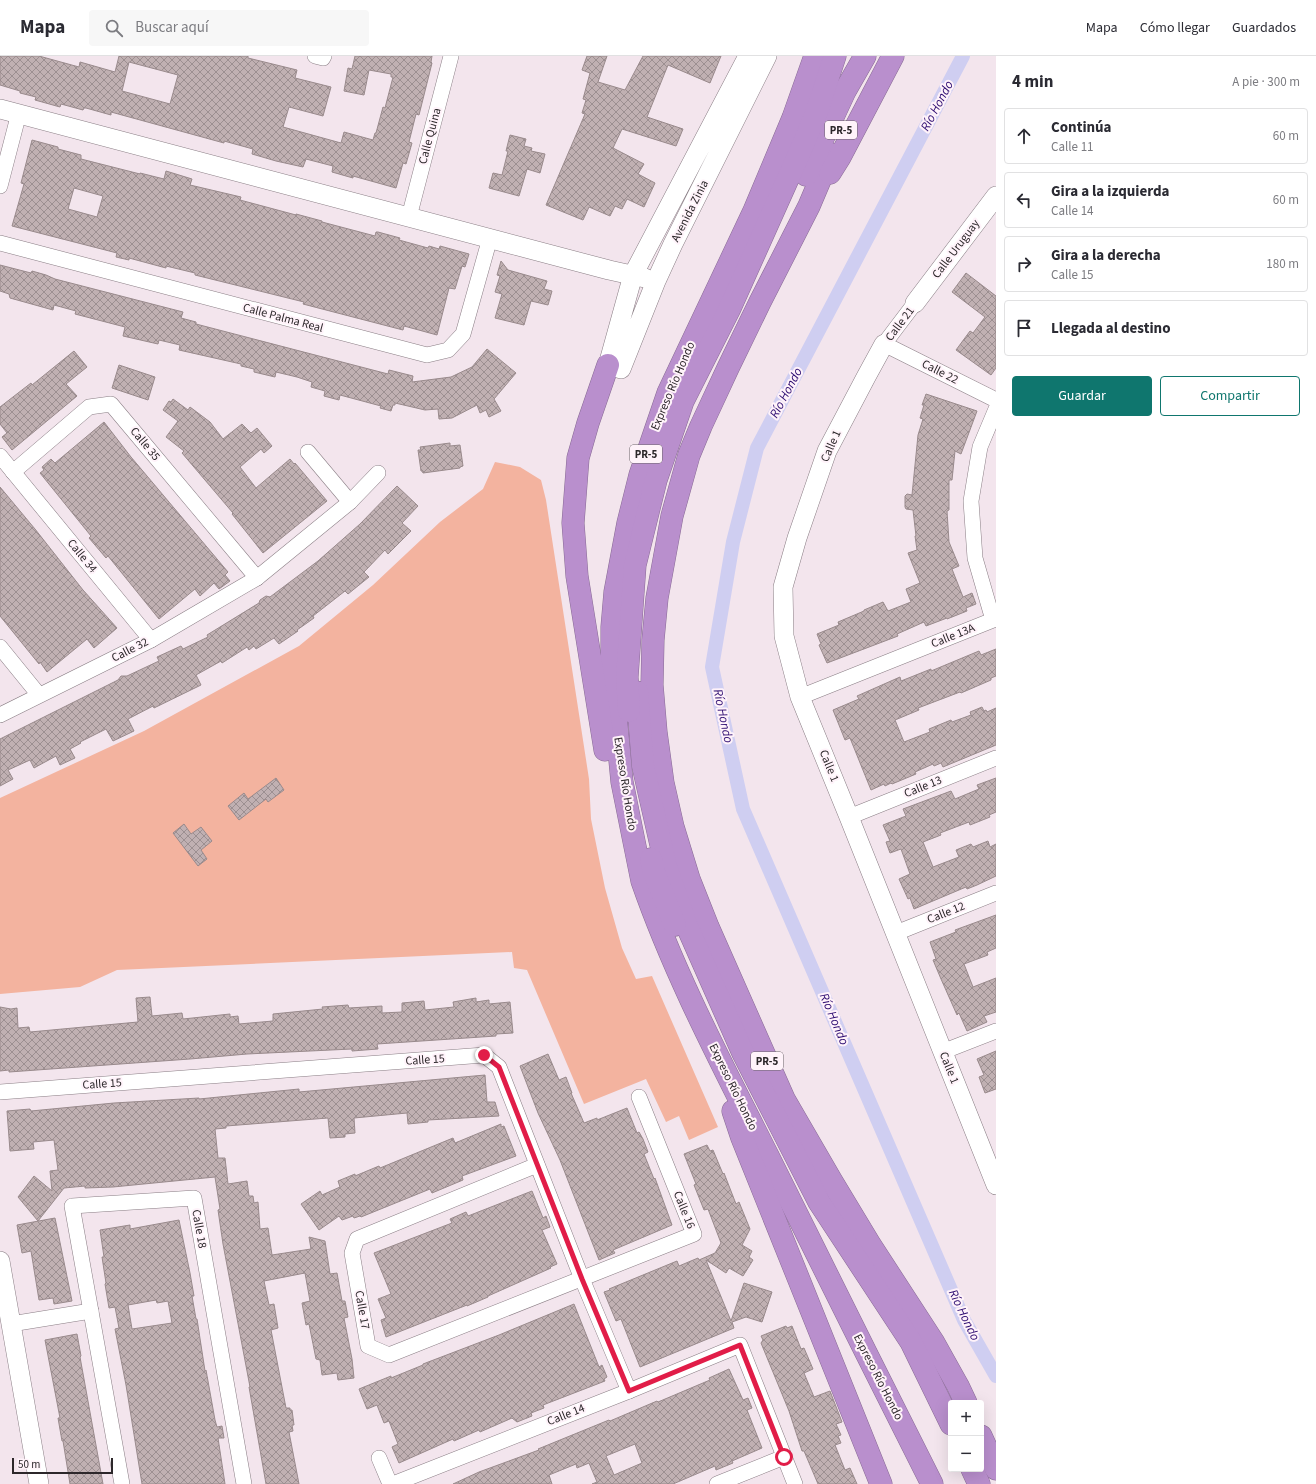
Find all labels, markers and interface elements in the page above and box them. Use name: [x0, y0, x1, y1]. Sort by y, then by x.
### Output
search box: [89, 10, 369, 46]
text: Mapa: [20, 14, 65, 41]
icon: search: [103, 17, 125, 39]
text: Buscar aquí: [135, 17, 209, 38]
text: Mapa: [1086, 18, 1118, 38]
text: Cómo llegar: [1140, 18, 1210, 38]
text: Guardados: [1232, 18, 1296, 38]
text: 4 min: [1012, 70, 1053, 94]
text: A pie · 300 m: [1232, 73, 1300, 91]
water label: Río Hondo: [916, 77, 958, 134]
street label: Calle Quina: [414, 106, 446, 166]
text: Continúa: [1051, 117, 1112, 138]
road number: PR-5: [825, 121, 857, 139]
icon: ahead: [1013, 125, 1035, 147]
text: 60 m: [1273, 127, 1299, 145]
text: Calle 11: [1051, 138, 1094, 156]
street label: Avenida Zinia: [667, 177, 713, 245]
text: Gira a la izquierda: [1051, 181, 1170, 202]
icon: left: [1013, 189, 1035, 211]
text: 60 m: [1273, 191, 1299, 209]
text: Calle 14: [1051, 202, 1094, 220]
street label: Calle Uruguay: [928, 216, 984, 282]
text: Gira a la derecha: [1051, 245, 1161, 266]
icon: right: [1013, 253, 1035, 275]
text: 180 m: [1266, 255, 1299, 273]
text: Calle 15: [1051, 266, 1094, 284]
street label: Calle Palma Real: [241, 299, 325, 337]
street label: Calle 21: [881, 303, 919, 345]
icon: arrive: [1013, 317, 1035, 339]
text: Llegada al destino: [1051, 318, 1171, 339]
street label: Expreso Río Hondo: [647, 339, 699, 433]
street label: Calle 22: [919, 356, 961, 389]
water label: Río Hondo: [765, 364, 807, 421]
button: Guardar: [1012, 376, 1152, 416]
button: Compartir: [1160, 376, 1300, 416]
street label: Calle 35: [126, 423, 164, 465]
street label: Calle 1: [816, 427, 846, 465]
road number: PR-5: [630, 445, 662, 463]
street label: Calle 34: [63, 535, 101, 577]
street label: Calle 13A: [929, 619, 978, 652]
street label: Calle 32: [109, 633, 151, 666]
water label: Río Hondo: [708, 687, 738, 745]
street label: Expreso Río Hondo: [609, 736, 641, 832]
street label: Calle 1: [815, 747, 843, 785]
street label: Calle 13: [902, 772, 944, 802]
street label: Calle 12: [925, 898, 967, 928]
water label: Río Hondo: [815, 990, 853, 1048]
street label: Expreso Río Hondo: [705, 1041, 761, 1133]
route end: [475, 1046, 493, 1064]
street label: Calle 1: [935, 1049, 963, 1087]
street label: Calle 15: [405, 1050, 445, 1070]
road number: PR-5: [751, 1052, 783, 1070]
street label: Calle 15: [82, 1074, 122, 1094]
street label: Calle 16: [669, 1189, 699, 1231]
street label: Calle 18: [187, 1208, 211, 1250]
water label: Río Hondo: [944, 1286, 984, 1344]
street label: Calle 17: [350, 1289, 374, 1331]
street label: Expreso Río Hondo: [849, 1331, 907, 1423]
street label: Calle 14: [545, 1400, 587, 1430]
map controls: [948, 1400, 984, 1472]
button: +: [948, 1400, 984, 1436]
button: −: [948, 1436, 984, 1472]
route start: [775, 1448, 793, 1466]
scale bar: [12, 1456, 113, 1475]
text: 50 m: [18, 1457, 40, 1472]

